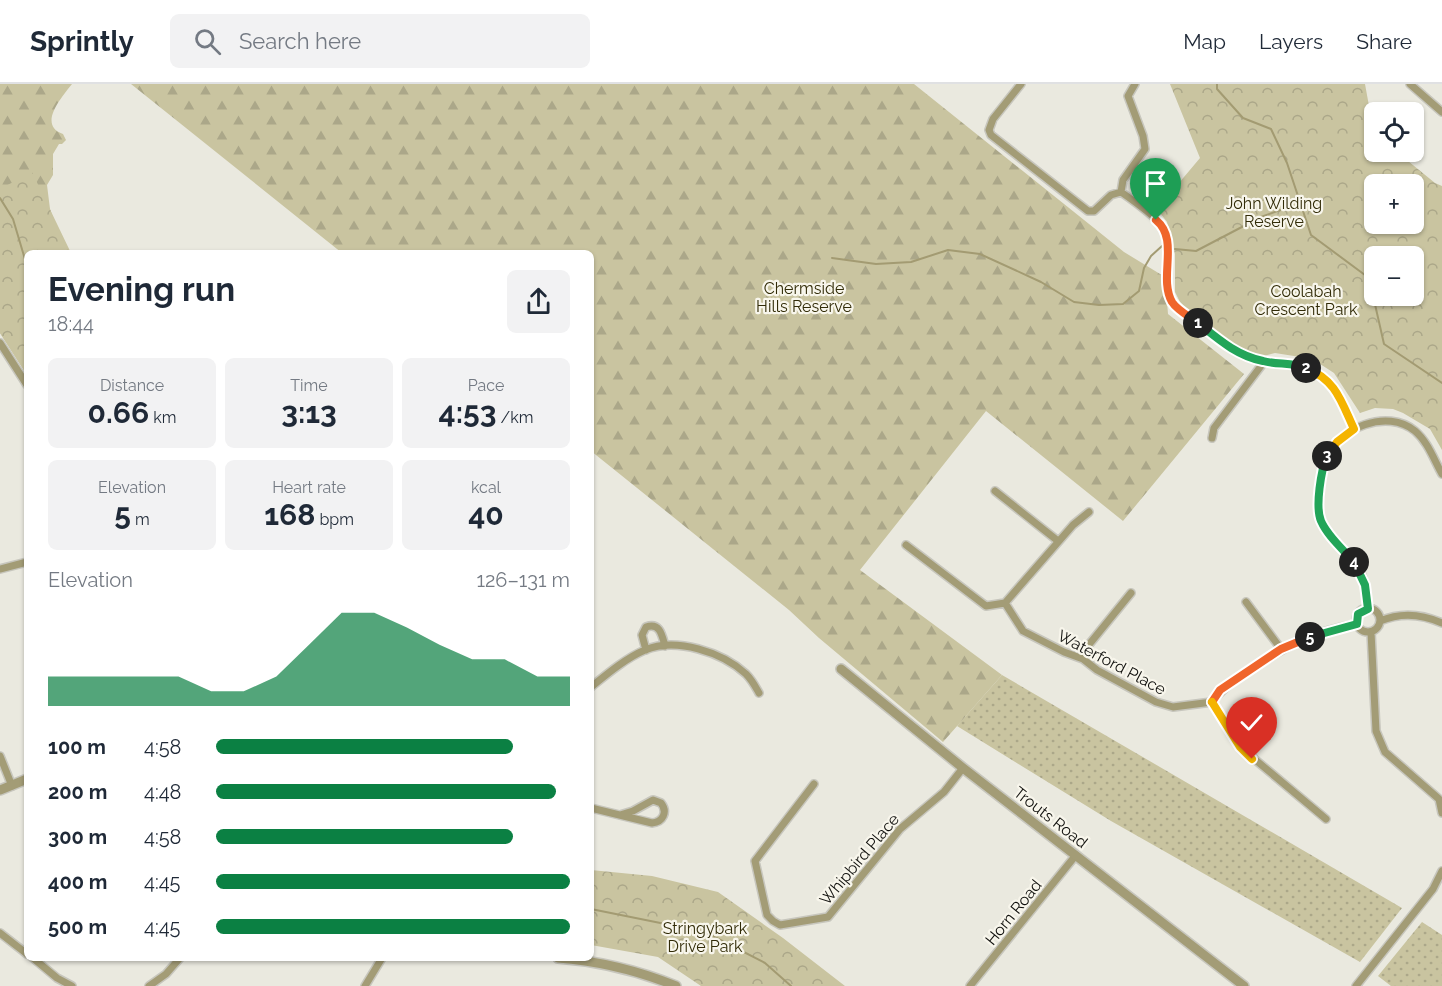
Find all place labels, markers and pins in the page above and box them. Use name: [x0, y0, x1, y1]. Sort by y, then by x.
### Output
pin: [1130, 158, 1181, 220]
pin: 1: [1183, 308, 1213, 338]
pin: 2: [1291, 353, 1321, 383]
pin: 3: [1312, 441, 1342, 471]
pin: 4: [1339, 547, 1369, 577]
pin: 5: [1295, 622, 1325, 652]
pin: [1226, 697, 1277, 759]

